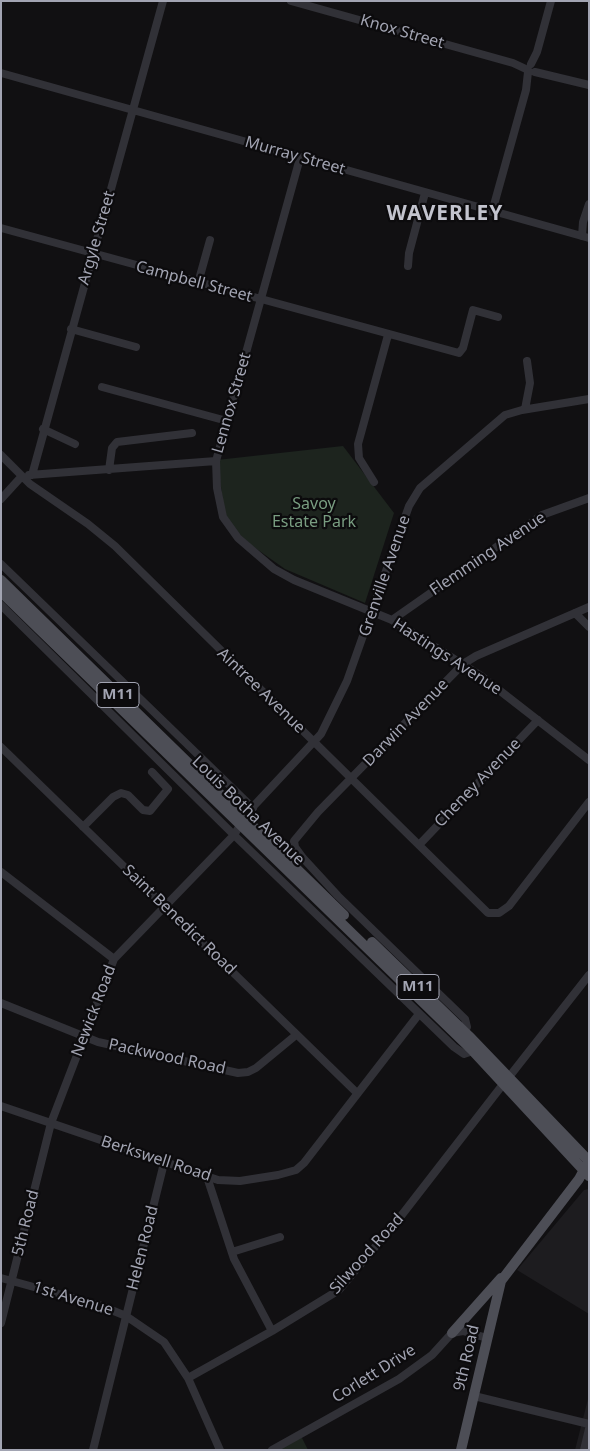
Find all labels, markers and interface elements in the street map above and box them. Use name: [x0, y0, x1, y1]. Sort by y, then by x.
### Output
street label: Knox Street: [358, 11, 446, 53]
street label: Murray Street: [243, 133, 347, 179]
street label: Argyle Street: [74, 189, 120, 287]
district label: WAVERLEY: [386, 201, 504, 227]
street label: Campbell Street: [134, 257, 254, 307]
street label: Lennox Street: [208, 350, 256, 456]
park label: Savoy Estate Park: [272, 494, 356, 532]
street label: Flemming Avenue: [426, 508, 550, 600]
street label: Grenville Avenue: [355, 513, 415, 639]
street label: Hastings Avenue: [389, 615, 505, 699]
street label: Aintree Avenue: [213, 644, 309, 738]
street label: Darwin Avenue: [359, 675, 453, 771]
road number: M11: [97, 682, 139, 708]
street label: Cheney Avenue: [431, 735, 525, 831]
street label: Louis Botha Avenue: [188, 752, 308, 870]
street label: Saint Benedict Road: [118, 861, 240, 979]
street label: Newick Road: [68, 963, 120, 1059]
road number: M11: [397, 974, 439, 1000]
street label: Packwood Road: [107, 1035, 227, 1079]
street label: Berkswell Road: [98, 1132, 214, 1186]
street label: 5th Road: [9, 1188, 43, 1258]
street label: Helen Road: [123, 1204, 163, 1292]
street label: Silwood Road: [326, 1210, 408, 1298]
street label: 1st Avenue: [31, 1278, 115, 1320]
street label: 9th Road: [450, 1323, 484, 1393]
street label: Corlett Drive: [329, 1341, 419, 1407]

